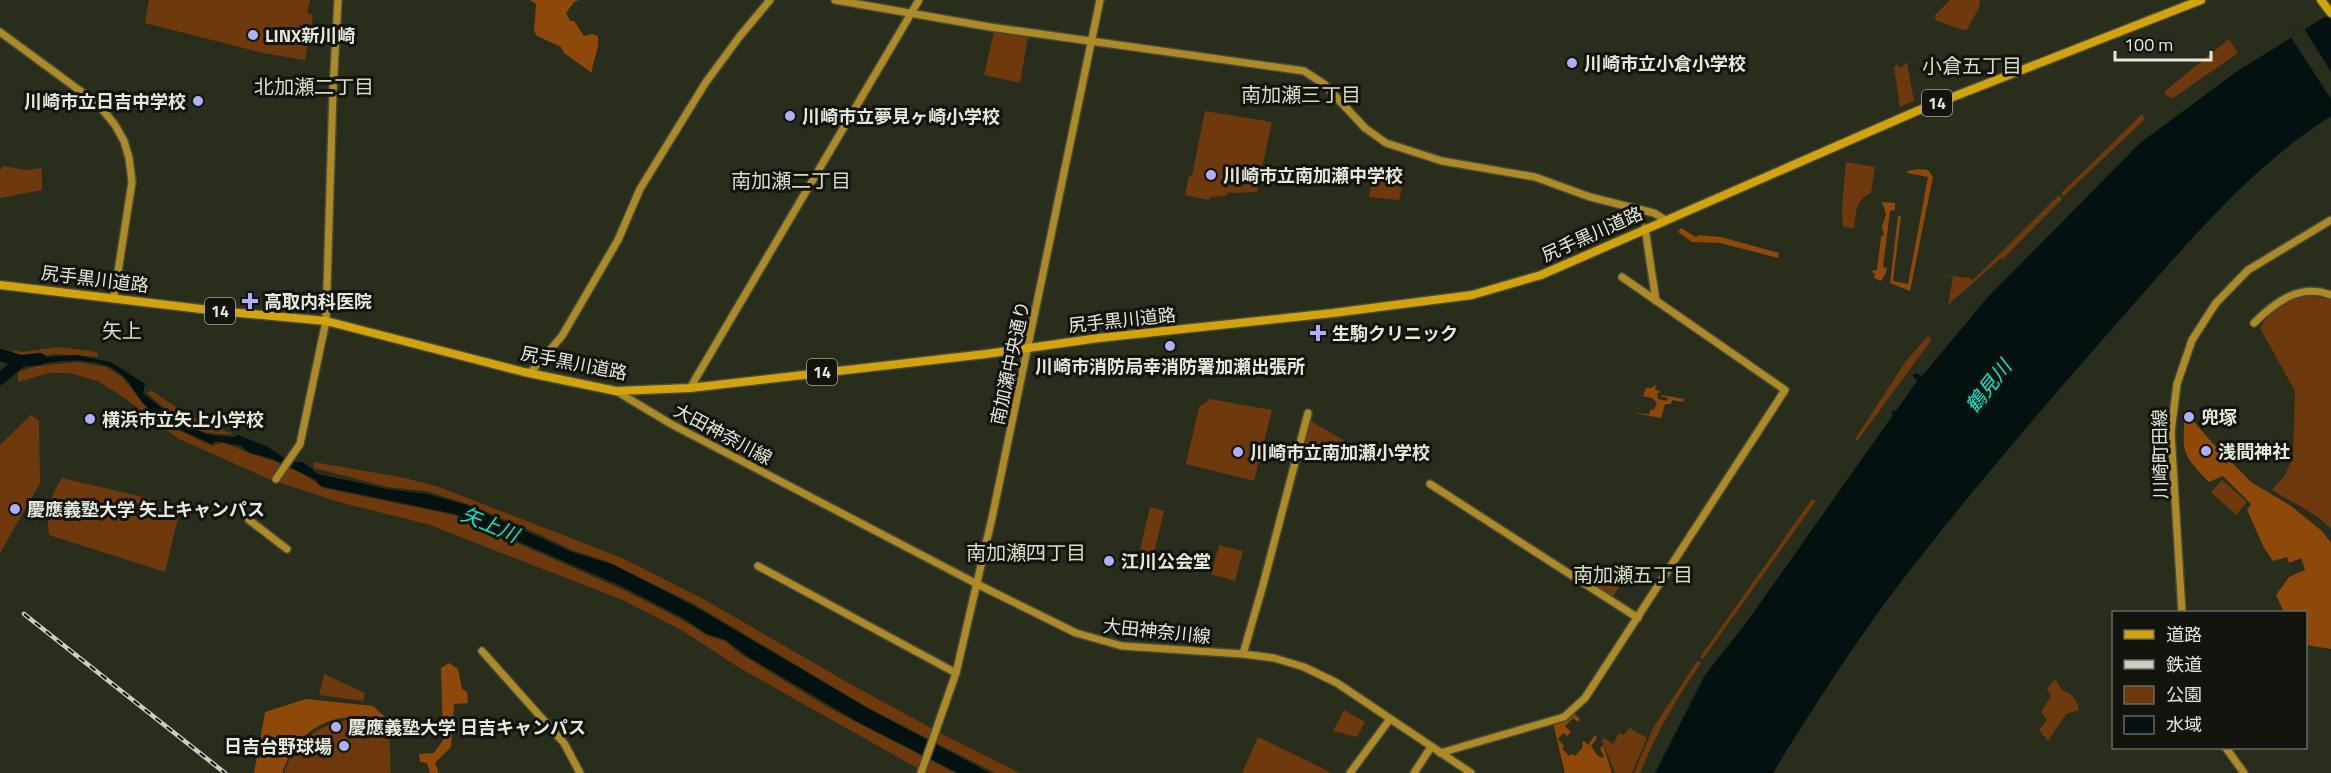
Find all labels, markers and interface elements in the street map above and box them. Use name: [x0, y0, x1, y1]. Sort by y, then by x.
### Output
place label: LINX新川崎: [265, 22, 355, 49]
scale bar: [2115, 24, 2211, 62]
marker: LINX新川崎: [246, 28, 260, 42]
text: 100 m: [2124, 31, 2173, 58]
place label: 川崎市立小倉小学校: [1584, 50, 1746, 77]
district label: 小倉五丁目: [1922, 50, 2022, 81]
marker: 川崎市立小倉小学校: [1565, 56, 1579, 70]
district label: 北加瀬二丁目: [254, 71, 374, 102]
district label: 南加瀬三丁目: [1241, 79, 1361, 110]
place label: 川崎市立日吉中学校: [24, 88, 186, 115]
road number: 14: [1922, 90, 1952, 116]
marker: 川崎市立日吉中学校: [191, 94, 205, 108]
place label: 川崎市立夢見ヶ崎小学校: [802, 103, 1000, 130]
marker: 川崎市立夢見ヶ崎小学校: [783, 109, 797, 123]
place label: 川崎市立南加瀬中学校: [1223, 162, 1403, 189]
district label: 南加瀬二丁目: [731, 165, 851, 196]
marker: 川崎市立南加瀬中学校: [1204, 168, 1218, 182]
street label: 尻手黒川道路: [1537, 200, 1647, 268]
street label: 尻手黒川道路: [40, 259, 150, 299]
place label: 高取内科医院: [264, 288, 372, 315]
marker: 高取内科医院: [241, 292, 259, 310]
road number: 14: [205, 298, 235, 324]
street label: 南加瀬中央通り: [984, 299, 1036, 427]
street label: 尻手黒川道路: [1067, 301, 1177, 339]
district label: 矢上: [102, 315, 142, 346]
place label: 生駒クリニック: [1332, 320, 1458, 347]
marker: 生駒クリニック: [1309, 324, 1327, 342]
street label: 尻手黒川道路: [518, 339, 630, 387]
marker: 川崎市消防局幸消防署加瀬出張所: [1163, 339, 1177, 353]
water label: 鶴見川: [1957, 351, 2020, 419]
place label: 川崎市消防局幸消防署加瀬出張所: [1035, 353, 1305, 380]
road number: 14: [807, 359, 837, 385]
street label: 大田神奈川線: [669, 397, 777, 471]
place label: 兜塚: [2201, 404, 2237, 431]
place label: 横浜市立矢上小学校: [102, 406, 264, 433]
street label: 川崎町田線: [2146, 409, 2174, 499]
marker: 兜塚: [2182, 410, 2196, 424]
marker: 横浜市立矢上小学校: [83, 412, 97, 426]
place label: 浅間神社: [2218, 438, 2290, 465]
place label: 川崎市立南加瀬小学校: [1250, 439, 1430, 466]
marker: 浅間神社: [2199, 444, 2213, 458]
marker: 川崎市立南加瀬小学校: [1231, 445, 1245, 459]
place label: 慶應義塾大学 矢上キャンパス: [27, 496, 265, 523]
water label: 矢上川: [456, 498, 526, 551]
marker: 慶應義塾大学 矢上キャンパス: [8, 502, 22, 516]
district label: 南加瀬四丁目: [966, 537, 1086, 568]
place label: 江川公会堂: [1121, 548, 1211, 575]
marker: 江川公会堂: [1102, 554, 1116, 568]
district label: 南加瀬五丁目: [1573, 559, 1693, 590]
legend: [2112, 611, 2307, 749]
street label: 大田神奈川線: [1102, 612, 1212, 650]
text: 道路: [2166, 621, 2202, 648]
text: 鉄道: [2166, 651, 2202, 678]
text: 公園: [2166, 681, 2202, 708]
text: 水域: [2166, 711, 2202, 738]
place label: 慶應義塾大学 日吉キャンパス: [348, 714, 586, 741]
marker: 慶應義塾大学 日吉キャンパス: [329, 720, 343, 734]
place label: 日吉台野球場: [224, 733, 332, 760]
marker: 日吉台野球場: [337, 739, 351, 753]

